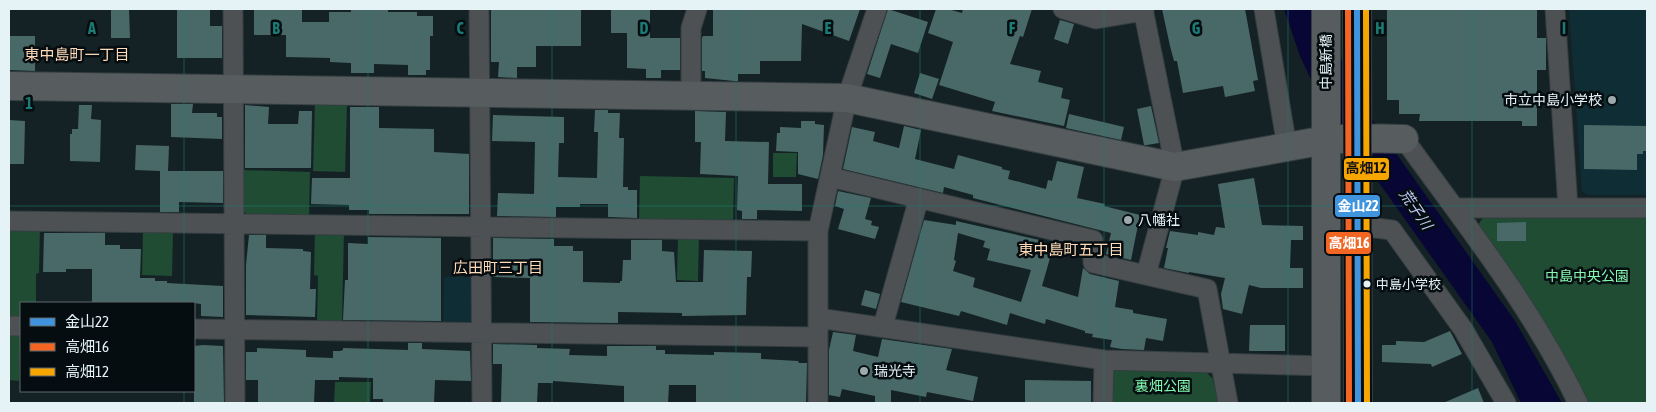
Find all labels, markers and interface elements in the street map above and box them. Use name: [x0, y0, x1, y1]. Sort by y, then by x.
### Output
text: A: [87, 19, 96, 37]
text: B: [272, 19, 280, 37]
text: C: [456, 19, 464, 37]
text: D: [640, 19, 649, 37]
text: E: [825, 19, 832, 37]
text: F: [1009, 19, 1016, 37]
text: G: [1192, 19, 1201, 37]
text: H: [1375, 19, 1385, 37]
text: I: [1562, 19, 1566, 37]
street label: 中島新橋: [1318, 34, 1334, 90]
district label: 東中島町一丁目: [24, 46, 130, 63]
place label: 市立中島小学校: [1504, 92, 1602, 108]
text: 1: [25, 94, 33, 112]
marker: 市立中島小学校: [1606, 94, 1618, 106]
line badge: 高畑12: [1343, 157, 1390, 181]
text: 高畑12: [1345, 160, 1387, 176]
water label: 荒子川: [1396, 186, 1437, 234]
line badge: 金山22: [1334, 194, 1381, 218]
text: 金山22: [1337, 198, 1379, 214]
place label: 八幡社: [1138, 212, 1180, 228]
marker: 八幡社: [1122, 214, 1134, 226]
line badge: 高畑16: [1325, 231, 1372, 255]
text: 高畑16: [1328, 235, 1370, 251]
district label: 東中島町五丁目: [1018, 241, 1124, 258]
district label: 広田町三丁目: [453, 259, 543, 276]
park label: 中島中央公園: [1545, 268, 1629, 284]
place label: 中島小学校: [1376, 277, 1441, 292]
marker: 中島小学校: [1362, 279, 1372, 289]
legend: [20, 302, 195, 392]
text: 金山22: [65, 313, 109, 330]
text: 高畑16: [65, 338, 109, 355]
text: 高畑12: [65, 363, 109, 380]
place label: 瑞光寺: [874, 363, 916, 379]
marker: 瑞光寺: [858, 365, 870, 377]
park label: 裏畑公園: [1135, 378, 1191, 394]

